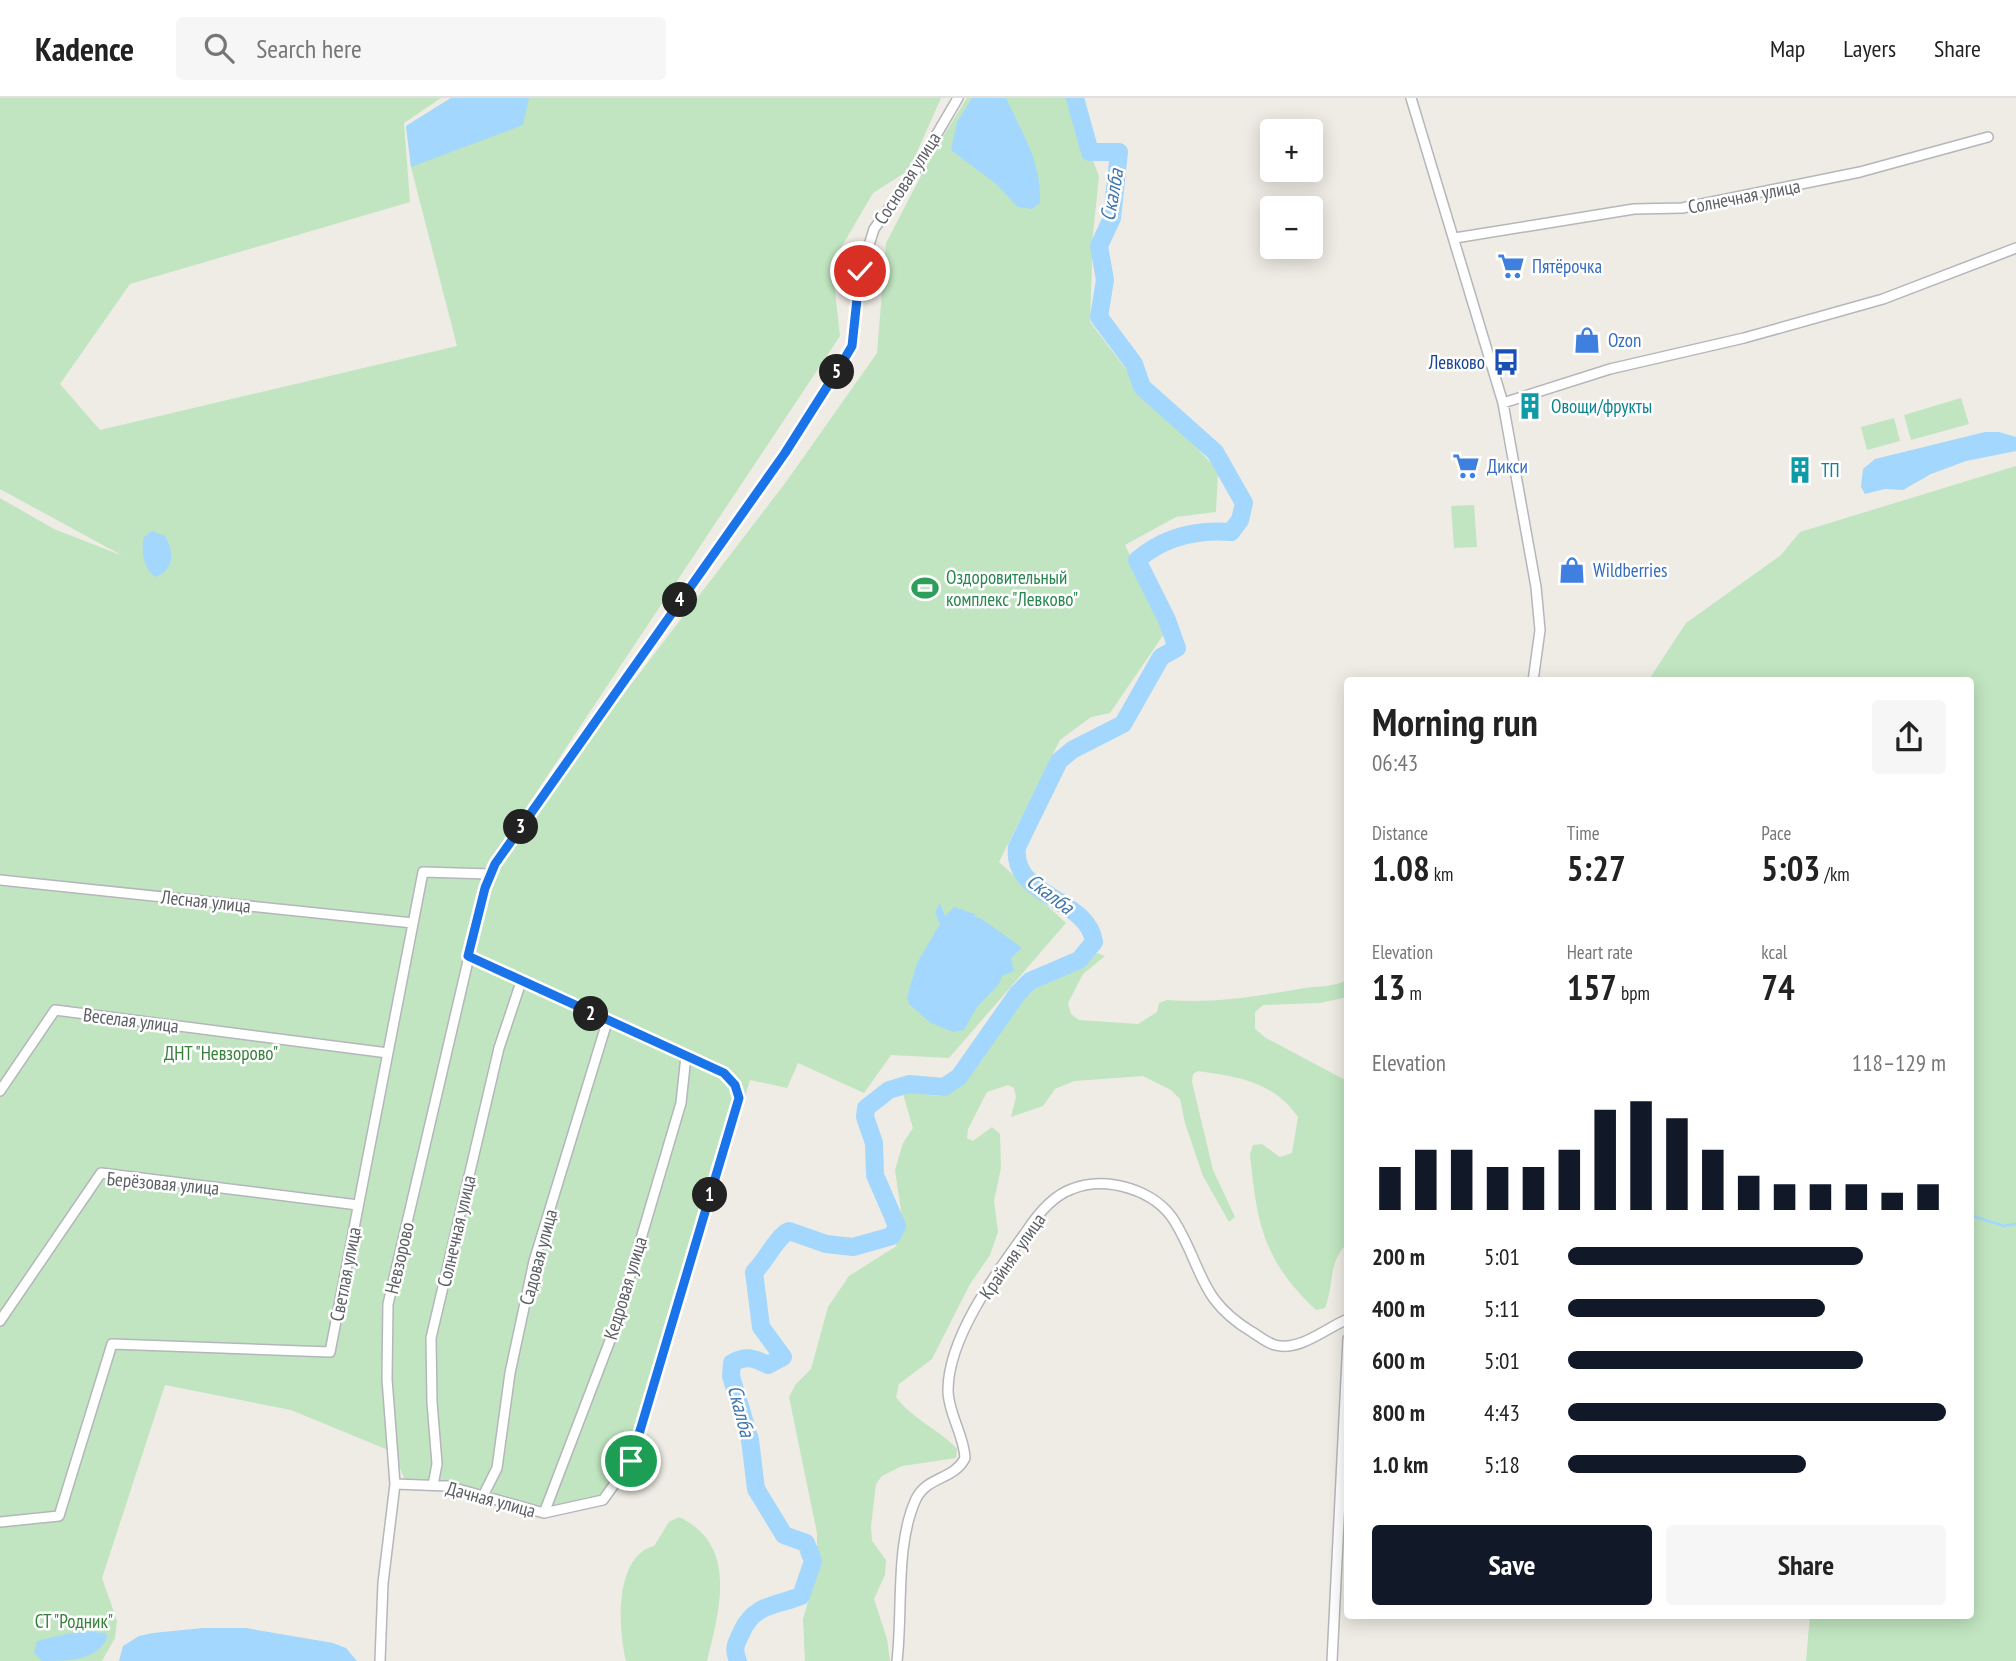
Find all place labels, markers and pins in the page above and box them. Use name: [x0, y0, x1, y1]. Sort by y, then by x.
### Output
pin: [830, 241, 890, 301]
supermarket icon: Пятёрочка: [1496, 251, 1526, 281]
place label: Пятёрочка: [1532, 254, 1602, 278]
shop icon: Ozon: [1572, 325, 1602, 355]
place label: Ozon: [1608, 328, 1641, 352]
bus stop icon: Левково: [1491, 347, 1521, 377]
place label: Левково: [1428, 350, 1485, 374]
pin: 5: [820, 354, 854, 390]
building icon: Овощи/фрукты: [1515, 391, 1545, 421]
place label: Овощи/фрукты: [1551, 394, 1652, 418]
supermarket icon: Дикси: [1451, 451, 1481, 481]
place label: Дикси: [1487, 454, 1528, 478]
building icon: ТП: [1785, 455, 1815, 485]
place label: ТП: [1821, 458, 1840, 482]
shop icon: Wildberries: [1557, 555, 1587, 585]
place label: Wildberries: [1593, 558, 1667, 582]
place label: Оздоровительный комплекс "Левково": [946, 565, 1078, 611]
sports icon: Оздоровительный комплекс "Левково": [910, 573, 940, 603]
pin: 4: [662, 582, 698, 618]
pin: 3: [504, 810, 538, 844]
pin: 2: [574, 996, 608, 1032]
pin: 1: [692, 1178, 728, 1212]
pin: [601, 1431, 661, 1491]

